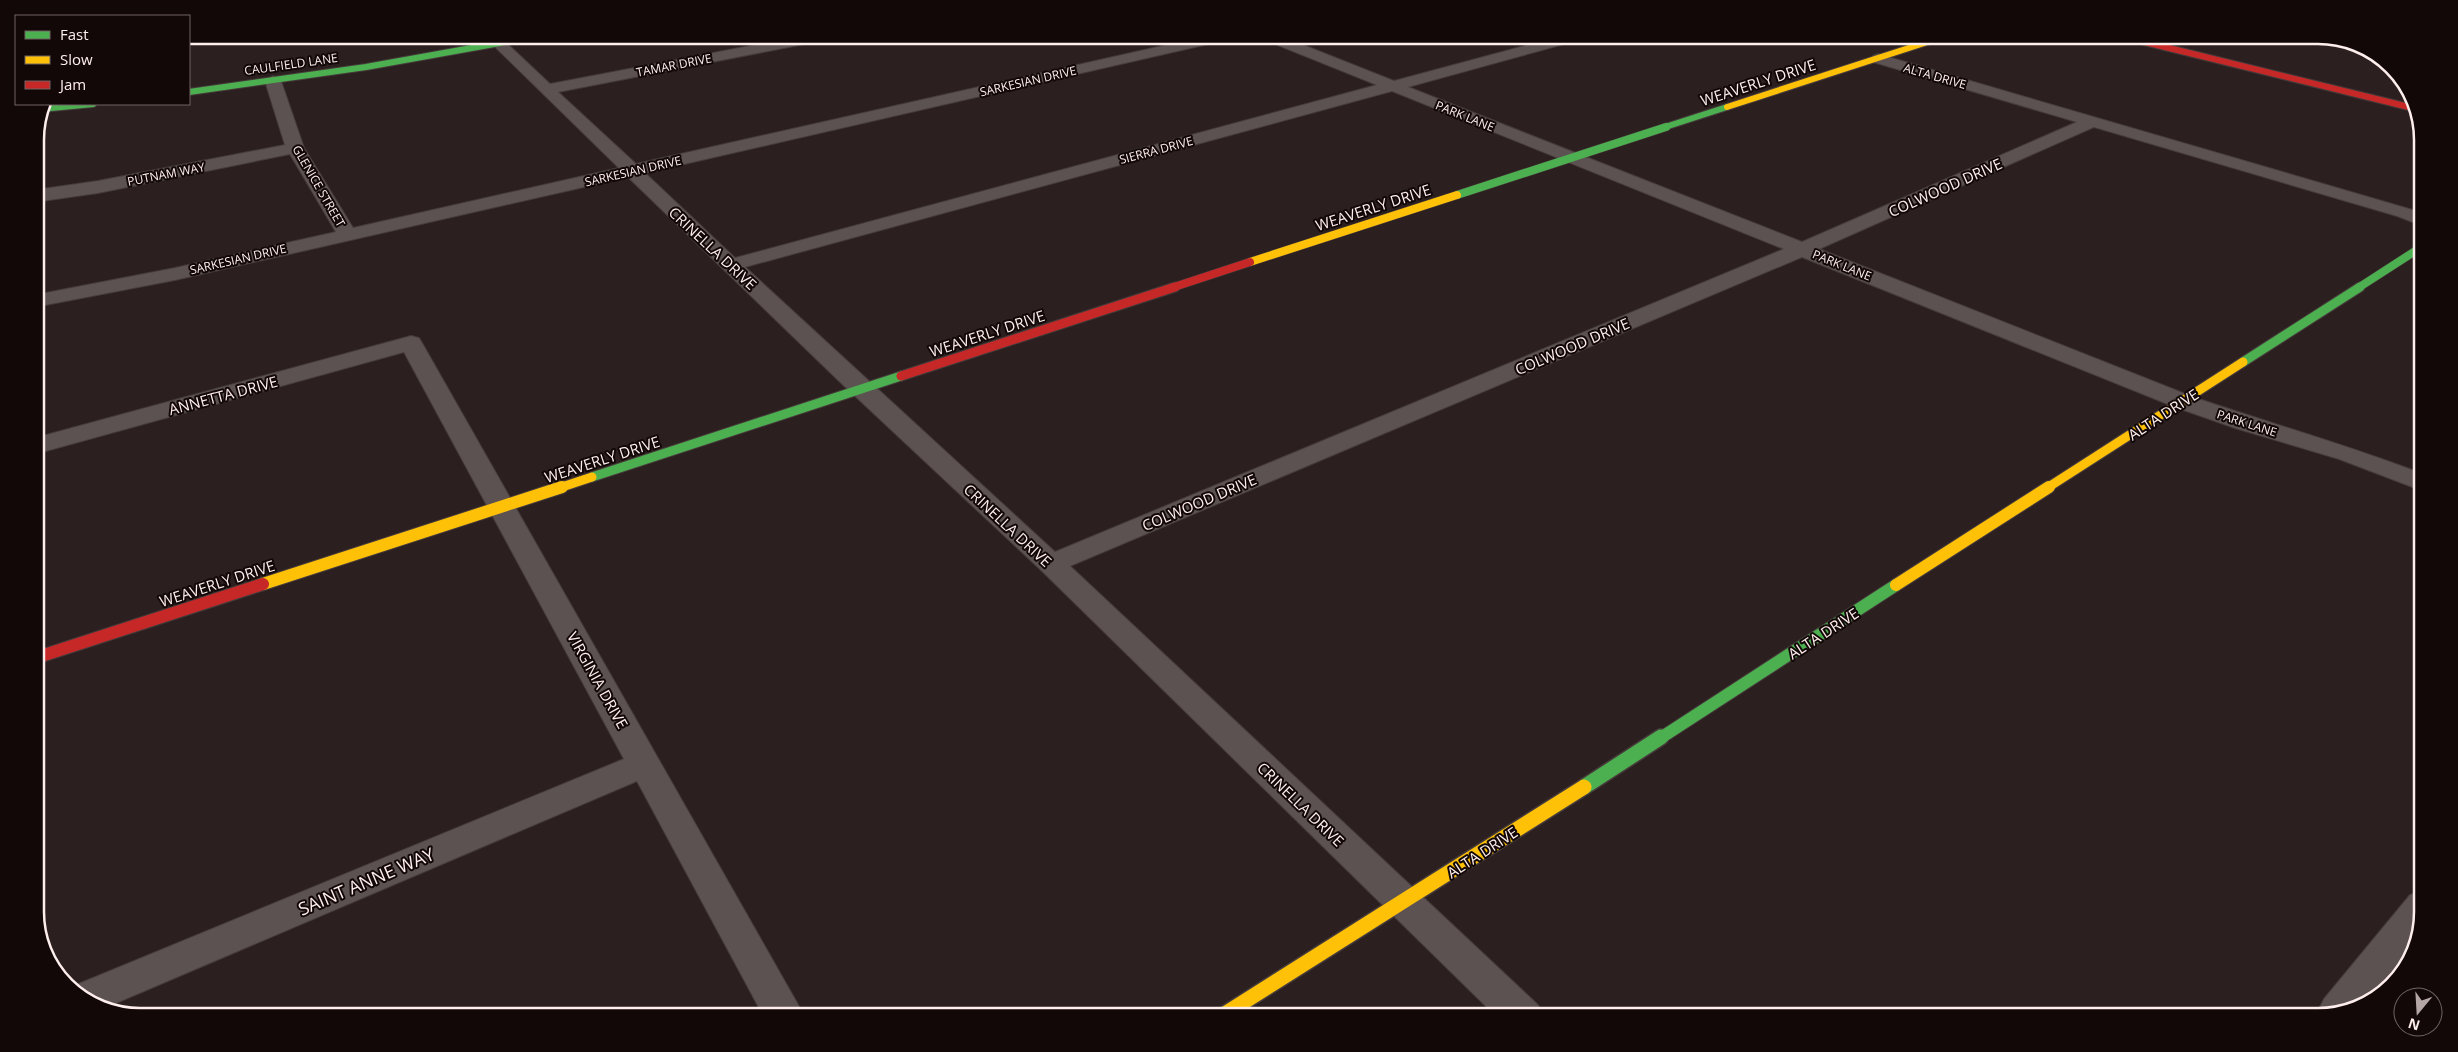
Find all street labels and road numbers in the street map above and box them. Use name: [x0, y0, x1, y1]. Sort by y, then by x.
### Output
street label: CAULFIELD LANE: [243, 49, 339, 79]
street label: TAMAR DRIVE: [635, 49, 713, 81]
street label: WEAVERLY DRIVE: [1698, 54, 1818, 110]
street label: ALTA DRIVE: [1902, 59, 1968, 93]
street label: SARKESIAN DRIVE: [978, 62, 1078, 100]
street label: PARK LANE: [1433, 96, 1497, 136]
street label: SIERRA DRIVE: [1117, 132, 1195, 168]
street label: GLENICE STREET: [289, 142, 350, 230]
street label: SARKESIAN DRIVE: [583, 152, 683, 190]
street label: COLWOOD DRIVE: [1885, 153, 2005, 221]
street label: PUTNAM WAY: [126, 158, 206, 190]
street label: WEAVERLY DRIVE: [1313, 179, 1433, 235]
street label: CRINELLA DRIVE: [665, 202, 761, 294]
street label: SARKESIAN DRIVE: [188, 240, 288, 278]
street label: PARK LANE: [1810, 245, 1874, 285]
street label: WEAVERLY DRIVE: [927, 305, 1047, 361]
street label: COLWOOD DRIVE: [1512, 313, 1632, 379]
street label: ANNETTA DRIVE: [166, 371, 280, 419]
street label: ALTA DRIVE: [2124, 384, 2202, 444]
street label: PARK LANE: [2215, 405, 2279, 441]
street label: WEAVERLY DRIVE: [542, 431, 662, 487]
street label: COLWOOD DRIVE: [1139, 469, 1259, 535]
street label: CRINELLA DRIVE: [960, 479, 1056, 571]
street label: WEAVERLY DRIVE: [157, 555, 277, 611]
street label: ALTA DRIVE: [1784, 603, 1862, 663]
street label: VIRGINIA DRIVE: [563, 628, 633, 732]
street label: CRINELLA DRIVE: [1253, 757, 1349, 851]
street label: ALTA DRIVE: [1443, 822, 1521, 882]
street label: SAINT ANNE WAY: [294, 841, 439, 921]

